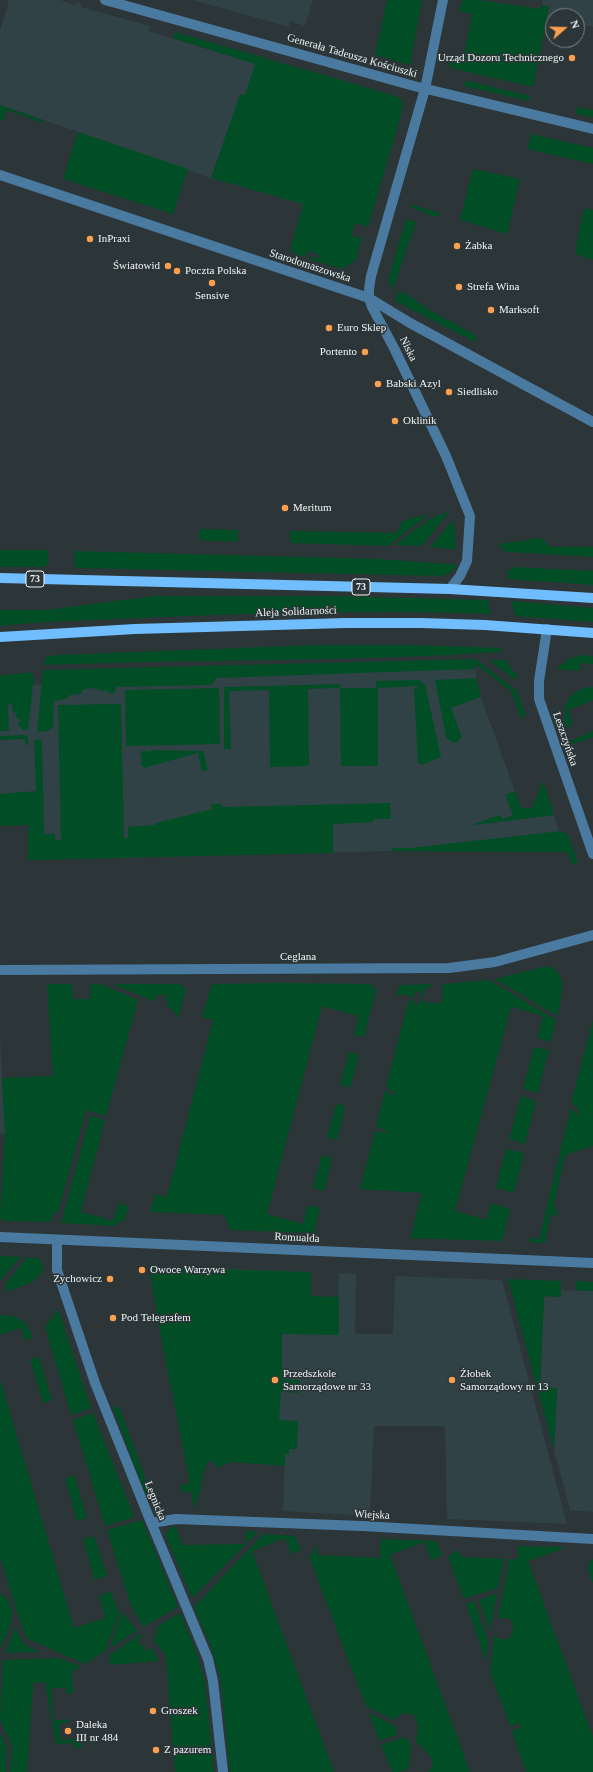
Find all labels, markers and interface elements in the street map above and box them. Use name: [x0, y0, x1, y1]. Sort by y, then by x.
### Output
north arrow: [545, 8, 585, 48]
text: N: [568, 18, 582, 30]
street label: Generała Tadeusza Kościuszki: [285, 31, 419, 81]
place label: Urząd Dozoru Technicznego: [438, 51, 564, 65]
marker: Urząd Dozoru Technicznego: [567, 53, 577, 63]
place label: InPraxi: [98, 232, 130, 246]
marker: InPraxi: [85, 234, 95, 244]
place label: Żabka: [465, 239, 492, 253]
marker: Żabka: [452, 241, 462, 251]
street label: Starodomaszowska: [268, 247, 352, 285]
place label: Światowid: [113, 259, 160, 273]
marker: Światowid: [163, 261, 173, 271]
place label: Poczta Polska: [185, 264, 246, 278]
marker: Poczta Polska: [172, 266, 182, 276]
marker: Sensive: [207, 278, 217, 288]
place label: Strefa Wina: [467, 280, 519, 294]
marker: Strefa Wina: [454, 282, 464, 292]
place label: Sensive: [195, 289, 229, 303]
place label: Marksoft: [499, 303, 539, 317]
marker: Marksoft: [486, 305, 496, 315]
place label: Euro Sklep: [337, 321, 386, 335]
marker: Euro Sklep: [324, 323, 334, 333]
street label: Niska: [396, 335, 420, 363]
place label: Portento: [320, 345, 357, 359]
marker: Portento: [360, 347, 370, 357]
place label: Babski Azyl: [386, 377, 441, 391]
marker: Babski Azyl: [373, 379, 383, 389]
place label: Siedlisko: [457, 385, 498, 399]
marker: Siedlisko: [444, 387, 454, 397]
place label: Oklinik: [403, 414, 437, 428]
marker: Oklinik: [390, 416, 400, 426]
place label: Meritum: [293, 501, 331, 515]
marker: Meritum: [280, 503, 290, 513]
road number: 73: [26, 571, 44, 587]
road number: 73: [352, 579, 370, 595]
street label: Aleja Solidarności: [255, 604, 337, 620]
street label: Leszczyńska: [550, 710, 580, 768]
street label: Ceglana: [280, 950, 316, 964]
street label: Romualda: [274, 1230, 320, 1246]
place label: Owoce Warzywa: [150, 1263, 225, 1277]
marker: Owoce Warzywa: [137, 1265, 147, 1275]
place label: Zychowicz: [53, 1272, 102, 1286]
marker: Zychowicz: [105, 1274, 115, 1284]
place label: Pod Telegrafem: [121, 1311, 191, 1325]
marker: Pod Telegrafem: [108, 1313, 118, 1323]
place label: Przedszkole Samorządowe nr 33: [283, 1367, 371, 1393]
place label: Żłobek Samorządowy nr 13: [460, 1367, 549, 1393]
marker: Przedszkole Samorządowe nr 33: [270, 1375, 280, 1385]
marker: Żłobek Samorządowy nr 13: [447, 1375, 457, 1385]
street label: Legnicka: [141, 1480, 169, 1522]
street label: Wiejska: [354, 1507, 390, 1523]
place label: Groszek: [161, 1704, 198, 1718]
marker: Groszek: [148, 1706, 158, 1716]
place label: Daleka III nr 484: [76, 1718, 118, 1744]
marker: Daleka III nr 484: [63, 1726, 73, 1736]
place label: Z pazurem: [164, 1743, 211, 1757]
marker: Z pazurem: [151, 1745, 161, 1755]

